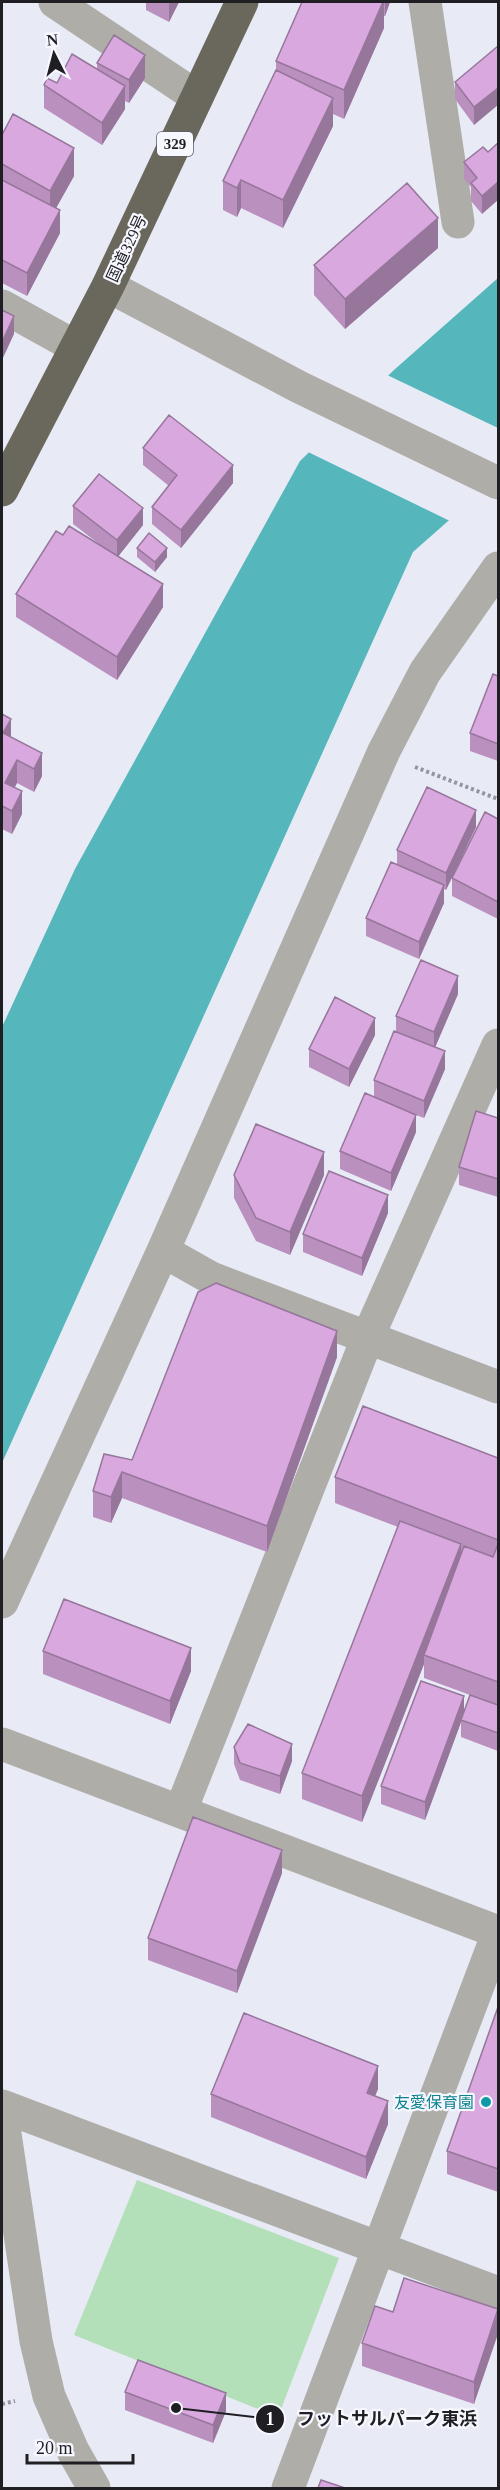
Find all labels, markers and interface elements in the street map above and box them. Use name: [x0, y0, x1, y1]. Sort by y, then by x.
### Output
north arrow: [24, 24, 84, 84]
text: N: [46, 30, 60, 49]
road number: 329: [157, 132, 193, 156]
street label: 国道329号: [104, 212, 149, 284]
place label: 友愛保育園: [394, 2094, 474, 2111]
marker: 友愛保育園: [479, 2095, 493, 2109]
callout: フットサルパーク東浜: [255, 2401, 489, 2437]
text: 1: [266, 2409, 275, 2429]
text: フットサルパーク東浜: [297, 2409, 477, 2429]
scale bar: [27, 2427, 134, 2465]
text: 20 m: [36, 2438, 73, 2458]

